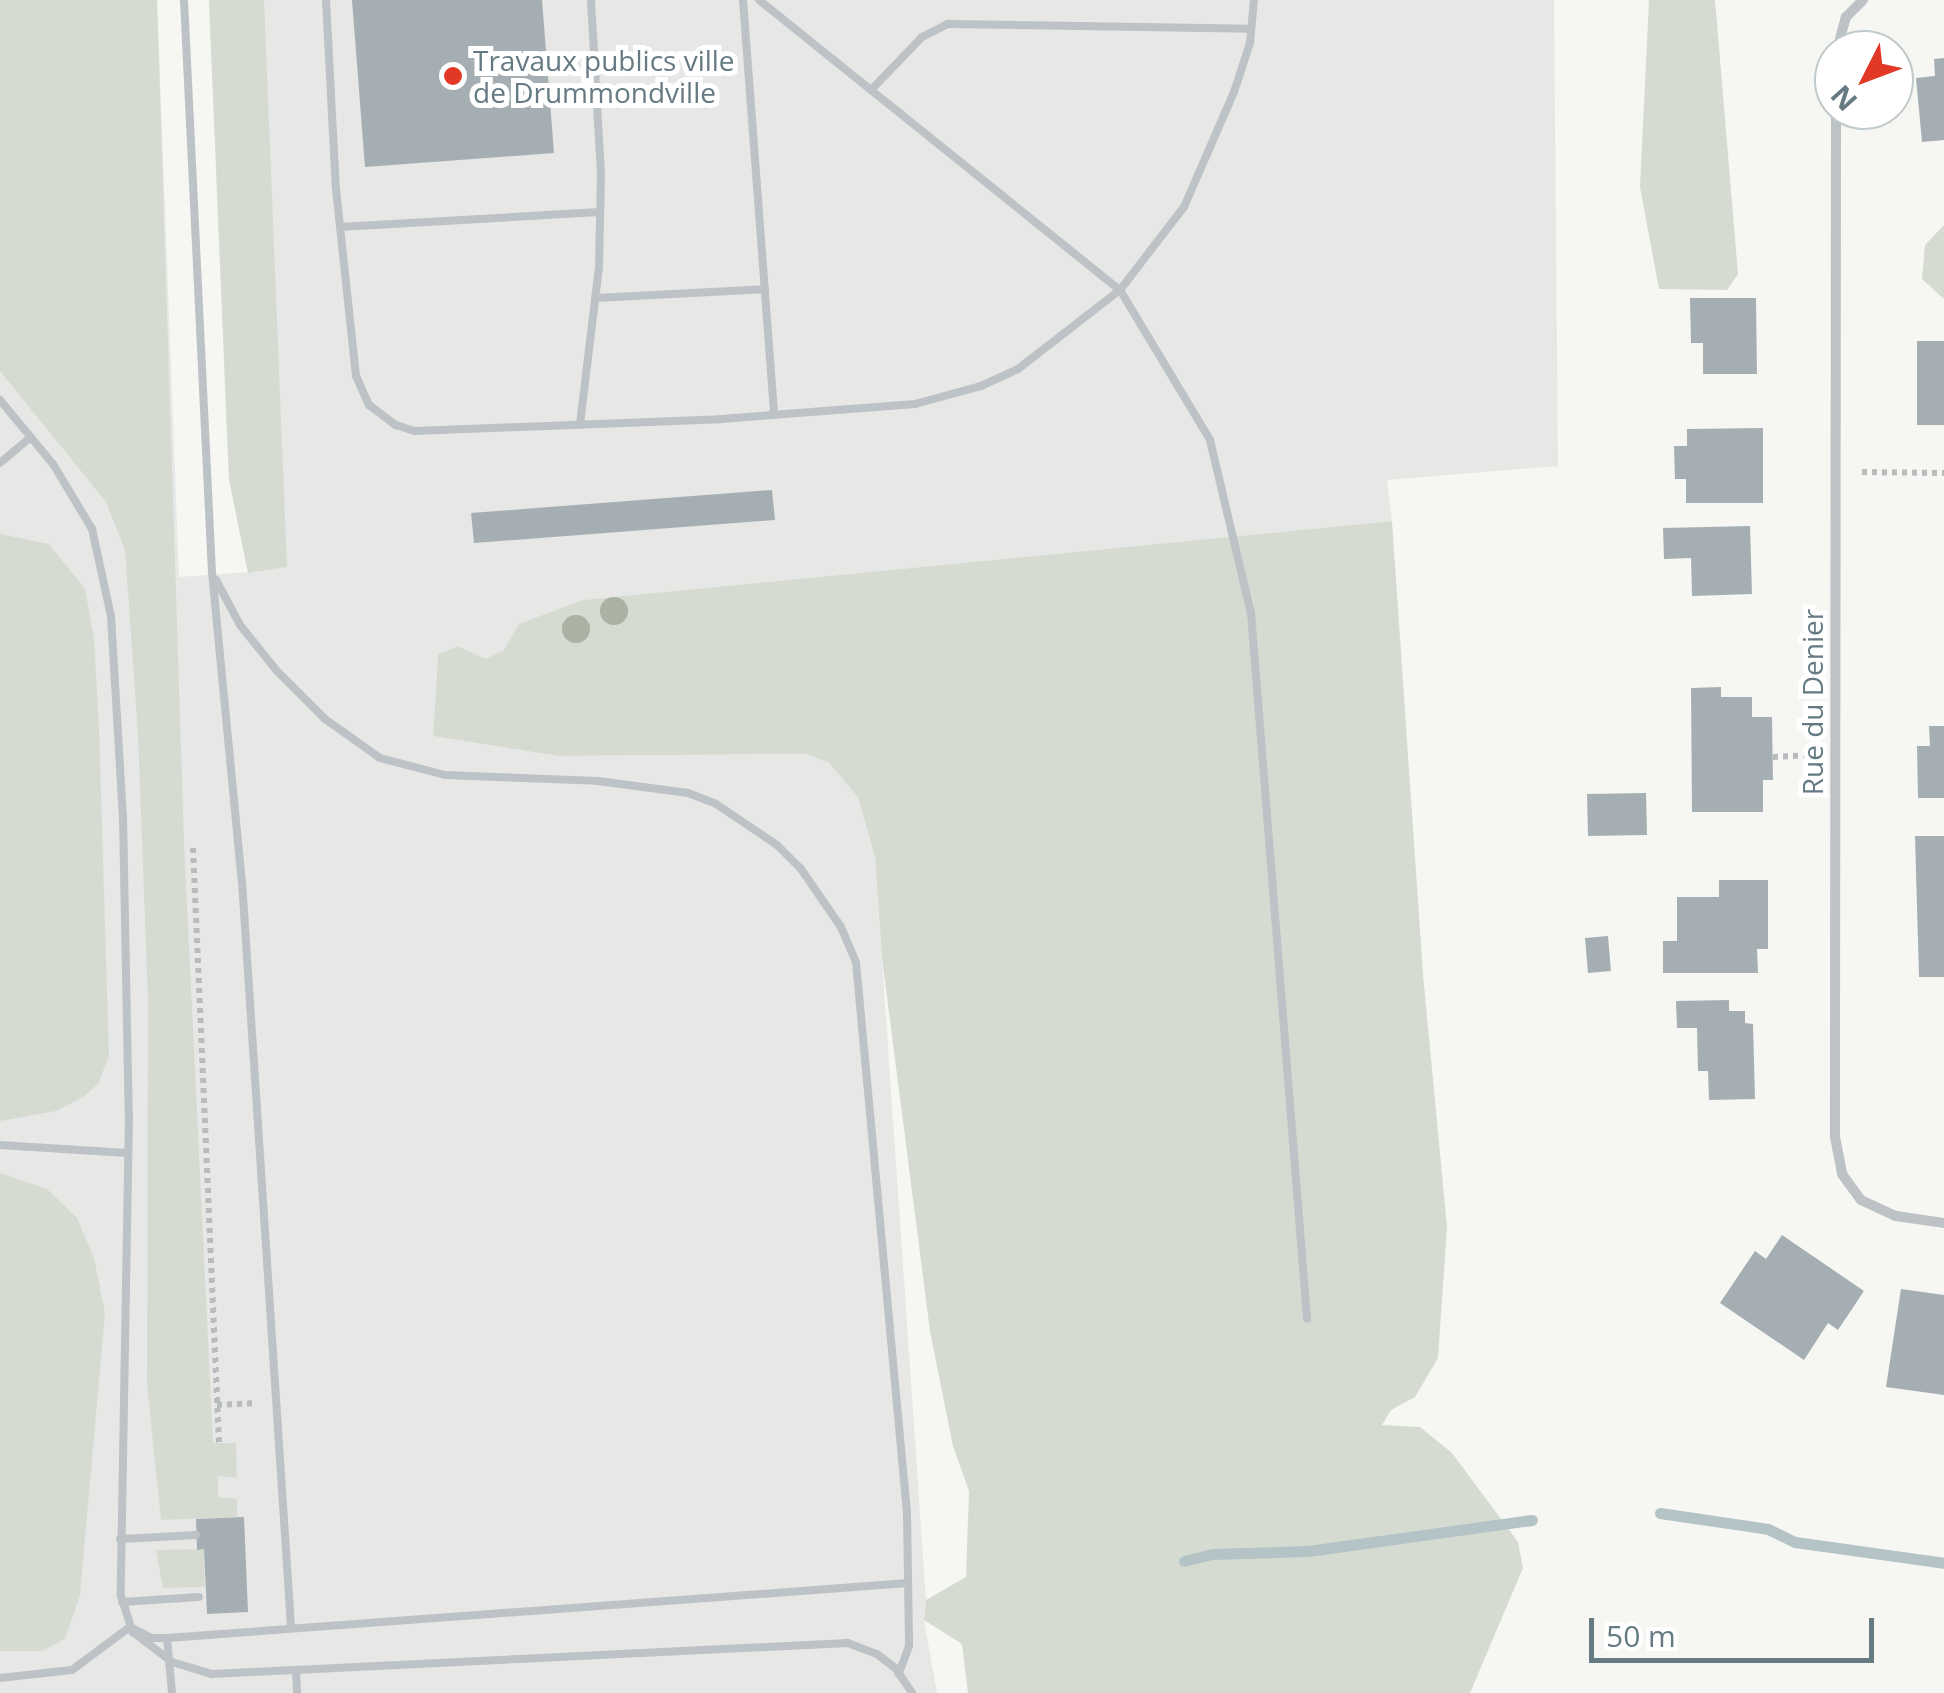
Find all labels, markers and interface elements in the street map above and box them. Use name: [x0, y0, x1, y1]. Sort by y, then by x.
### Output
north arrow: [1814, 30, 1914, 130]
place label: Travaux publics ville de Drummondville: [473, 43, 735, 109]
marker: Travaux publics ville de Drummondville: [442, 65, 464, 87]
text: N: [1821, 78, 1865, 120]
street label: Rue du Denier: [1795, 609, 1829, 795]
scale bar: [1594, 1598, 1879, 1660]
text: 50 m: [1606, 1615, 1676, 1656]

